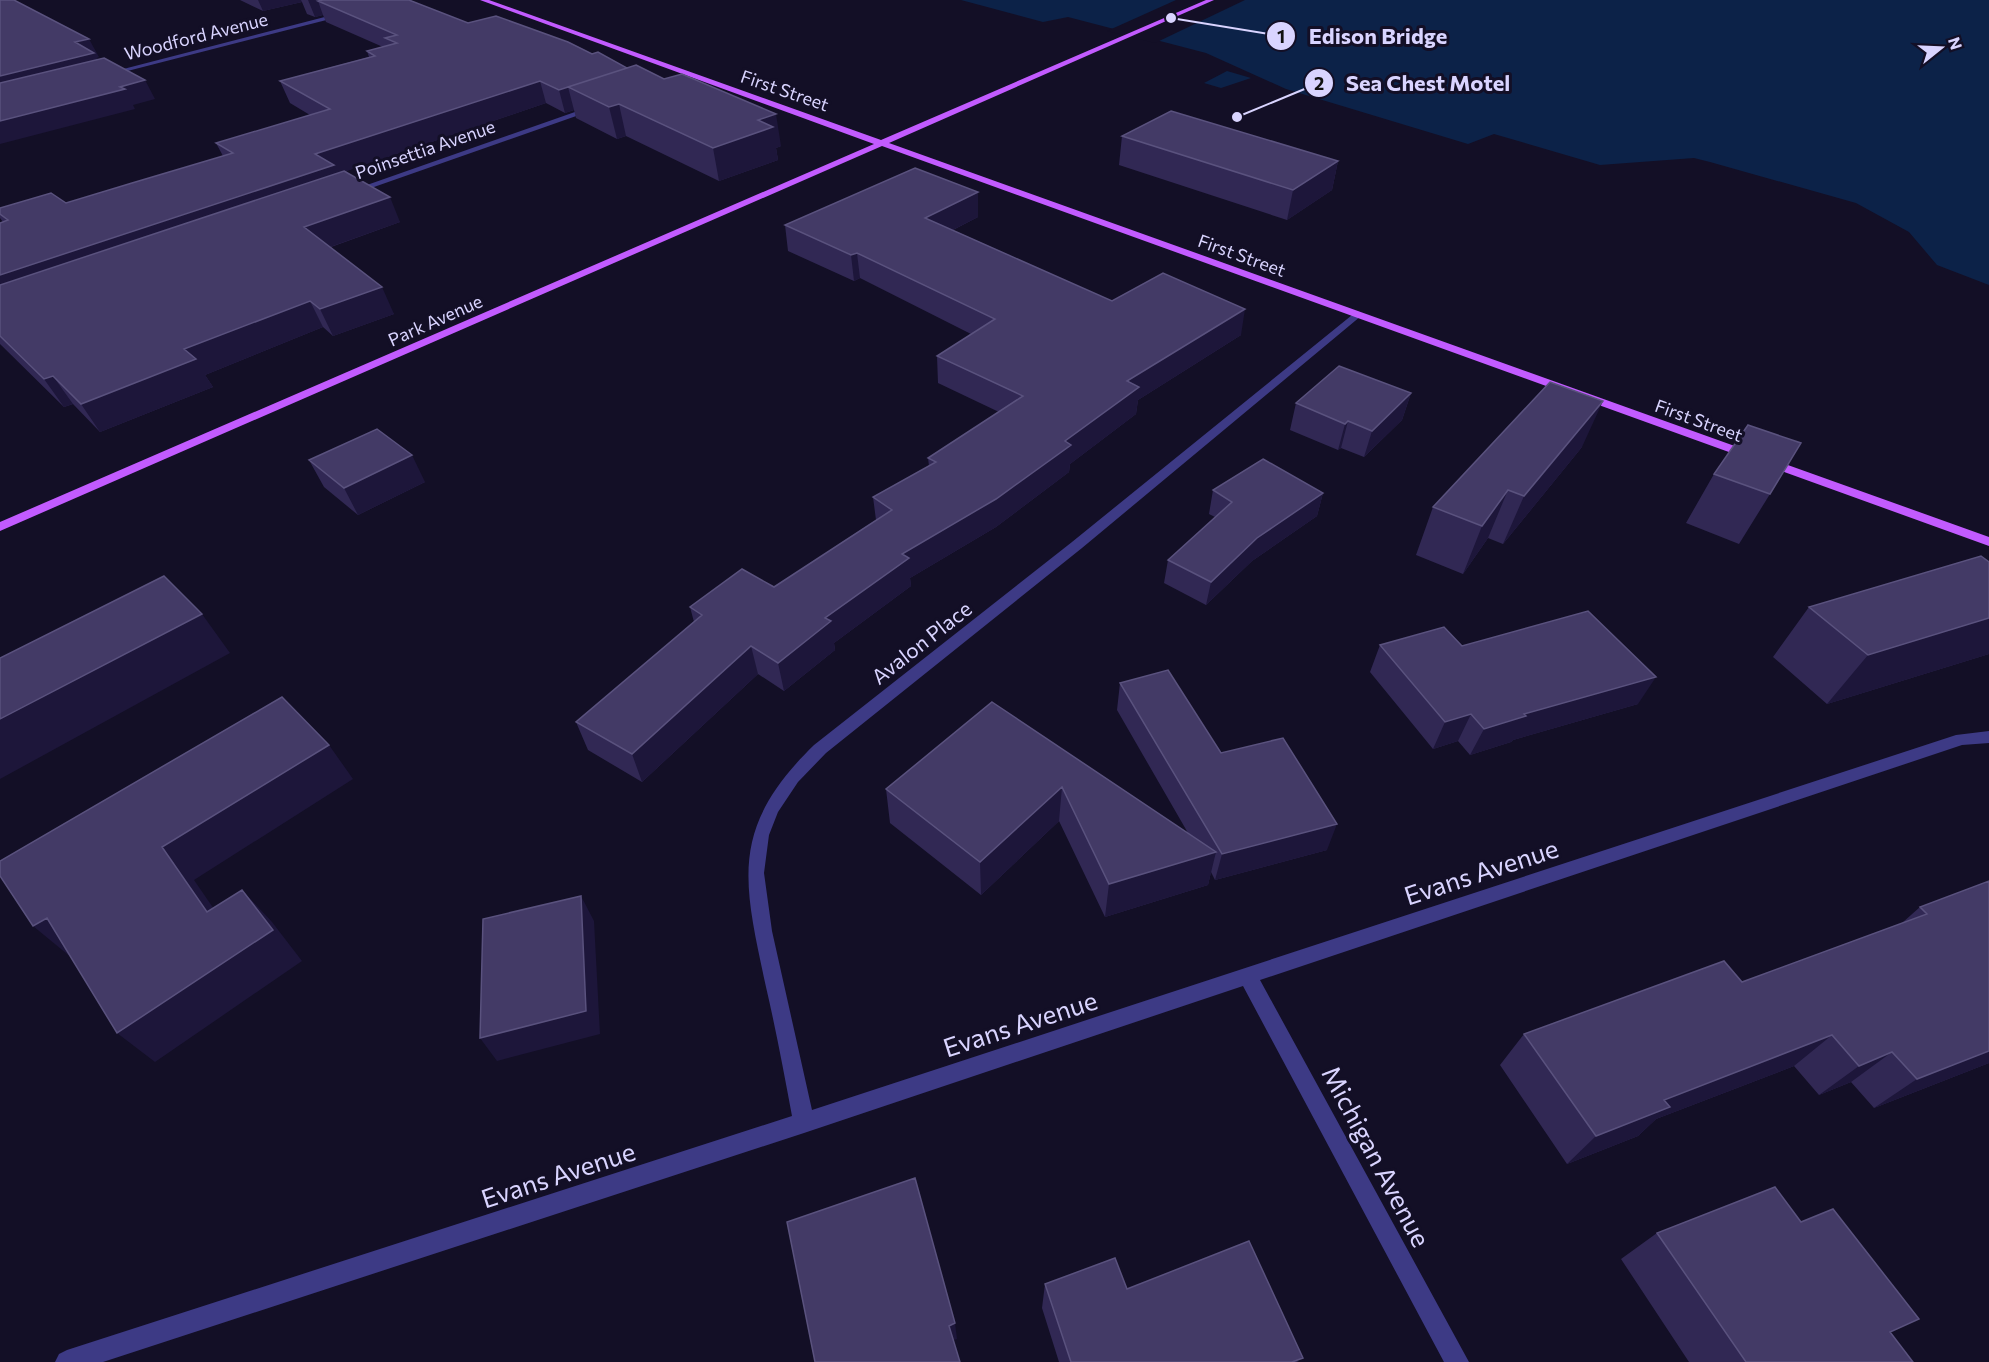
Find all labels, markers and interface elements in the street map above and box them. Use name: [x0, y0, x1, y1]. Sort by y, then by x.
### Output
street label: Woodford Avenue: [122, 8, 270, 64]
callout: Edison Bridge: [1266, 16, 1459, 56]
north arrow: [1911, 18, 1971, 78]
text: Edison Bridge: [1309, 22, 1447, 49]
text: 1: [1277, 25, 1285, 47]
text: N: [1945, 35, 1967, 52]
callout: Sea Chest Motel: [1304, 63, 1523, 103]
street label: First Street: [738, 65, 832, 115]
text: Sea Chest Motel: [1346, 69, 1510, 96]
text: 2: [1314, 72, 1324, 94]
street label: Poinsettia Avenue: [352, 115, 498, 183]
street label: First Street: [1195, 229, 1289, 281]
street label: Park Avenue: [384, 289, 486, 351]
street label: First Street: [1652, 394, 1746, 446]
street label: Avalon Place: [866, 595, 976, 689]
street label: Evans Avenue: [1400, 832, 1562, 910]
street label: Evans Avenue: [939, 984, 1101, 1062]
street label: Michigan Avenue: [1316, 1060, 1438, 1252]
street label: Evans Avenue: [477, 1135, 639, 1213]

